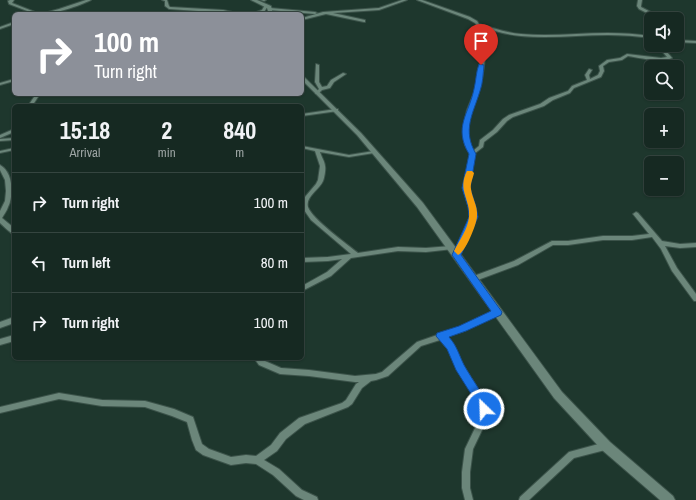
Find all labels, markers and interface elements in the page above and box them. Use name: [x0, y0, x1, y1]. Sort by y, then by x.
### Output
map controls: [644, 12, 684, 196]
button: sound: [644, 12, 684, 52]
text: 100 m: [94, 23, 159, 61]
pin: [464, 24, 498, 65]
icon: right: [28, 28, 80, 80]
icon: arrive: [470, 30, 492, 52]
text: Turn right: [94, 59, 157, 84]
button: search: [644, 60, 684, 100]
button: +: [644, 108, 684, 148]
text: 15:18: [60, 114, 110, 146]
text: 2: [161, 114, 172, 146]
text: 840: [223, 114, 256, 146]
text: Arrival: [70, 144, 100, 161]
text: min: [158, 144, 176, 161]
text: m: [235, 144, 244, 161]
button: −: [644, 156, 684, 196]
icon: right: [28, 192, 50, 214]
text: Turn right: [62, 192, 119, 213]
text: 100 m: [254, 192, 288, 213]
icon: left: [28, 252, 50, 274]
text: Turn left: [62, 252, 110, 273]
text: 80 m: [261, 252, 288, 273]
icon: right: [28, 312, 50, 334]
text: Turn right: [62, 312, 119, 333]
text: 100 m: [254, 312, 288, 333]
position arrow: [463, 388, 505, 430]

